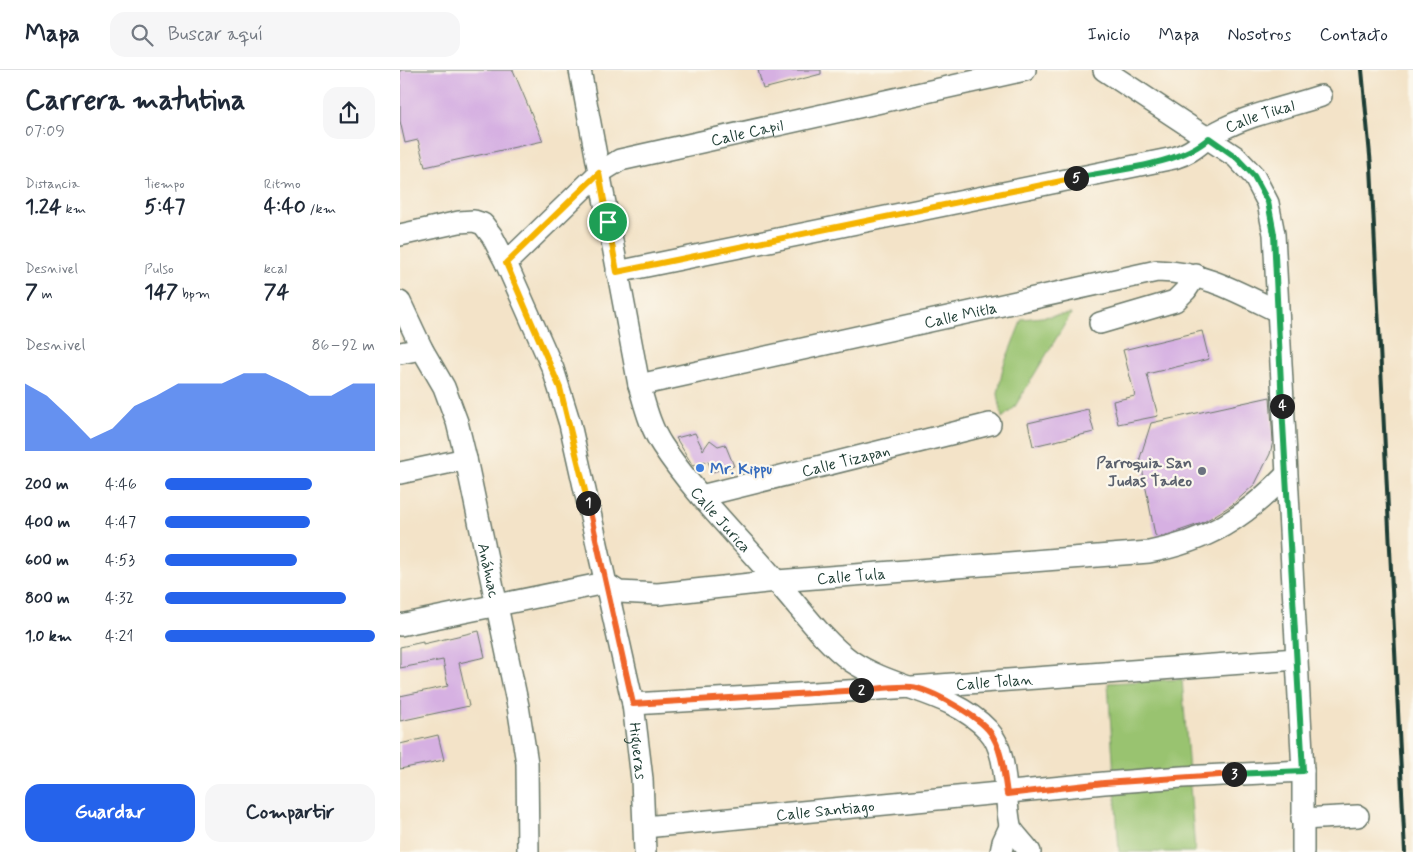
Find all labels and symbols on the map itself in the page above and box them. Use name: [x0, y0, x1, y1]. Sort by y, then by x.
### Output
street label: Calle Tikal: [1222, 95, 1297, 138]
street label: Calle Capil: [709, 115, 785, 152]
pin: 5: [1064, 166, 1088, 190]
pin: [587, 201, 629, 243]
street label: Calle Mitla: [922, 298, 999, 334]
pin: 4: [1270, 394, 1294, 418]
street label: Calle Tizapan: [800, 440, 892, 483]
place label: Parroquia San Judas Tadeo: [1096, 453, 1192, 492]
place label: Mr. Kippu: [710, 459, 773, 480]
marker: Mr. Kippu: [694, 462, 706, 474]
marker: Parroquia San Judas Tadeo: [1196, 465, 1208, 477]
street label: Calle Jurica: [685, 483, 755, 558]
pin: 1: [576, 490, 600, 516]
street label: Anáhuac: [472, 541, 504, 600]
street label: Calle Tula: [816, 564, 886, 590]
street label: Calle Tolan: [955, 669, 1034, 696]
pin: 2: [848, 678, 874, 702]
street label: Higueras: [623, 721, 651, 781]
pin: 3: [1222, 762, 1246, 786]
street label: Calle Santiago: [775, 796, 875, 826]

